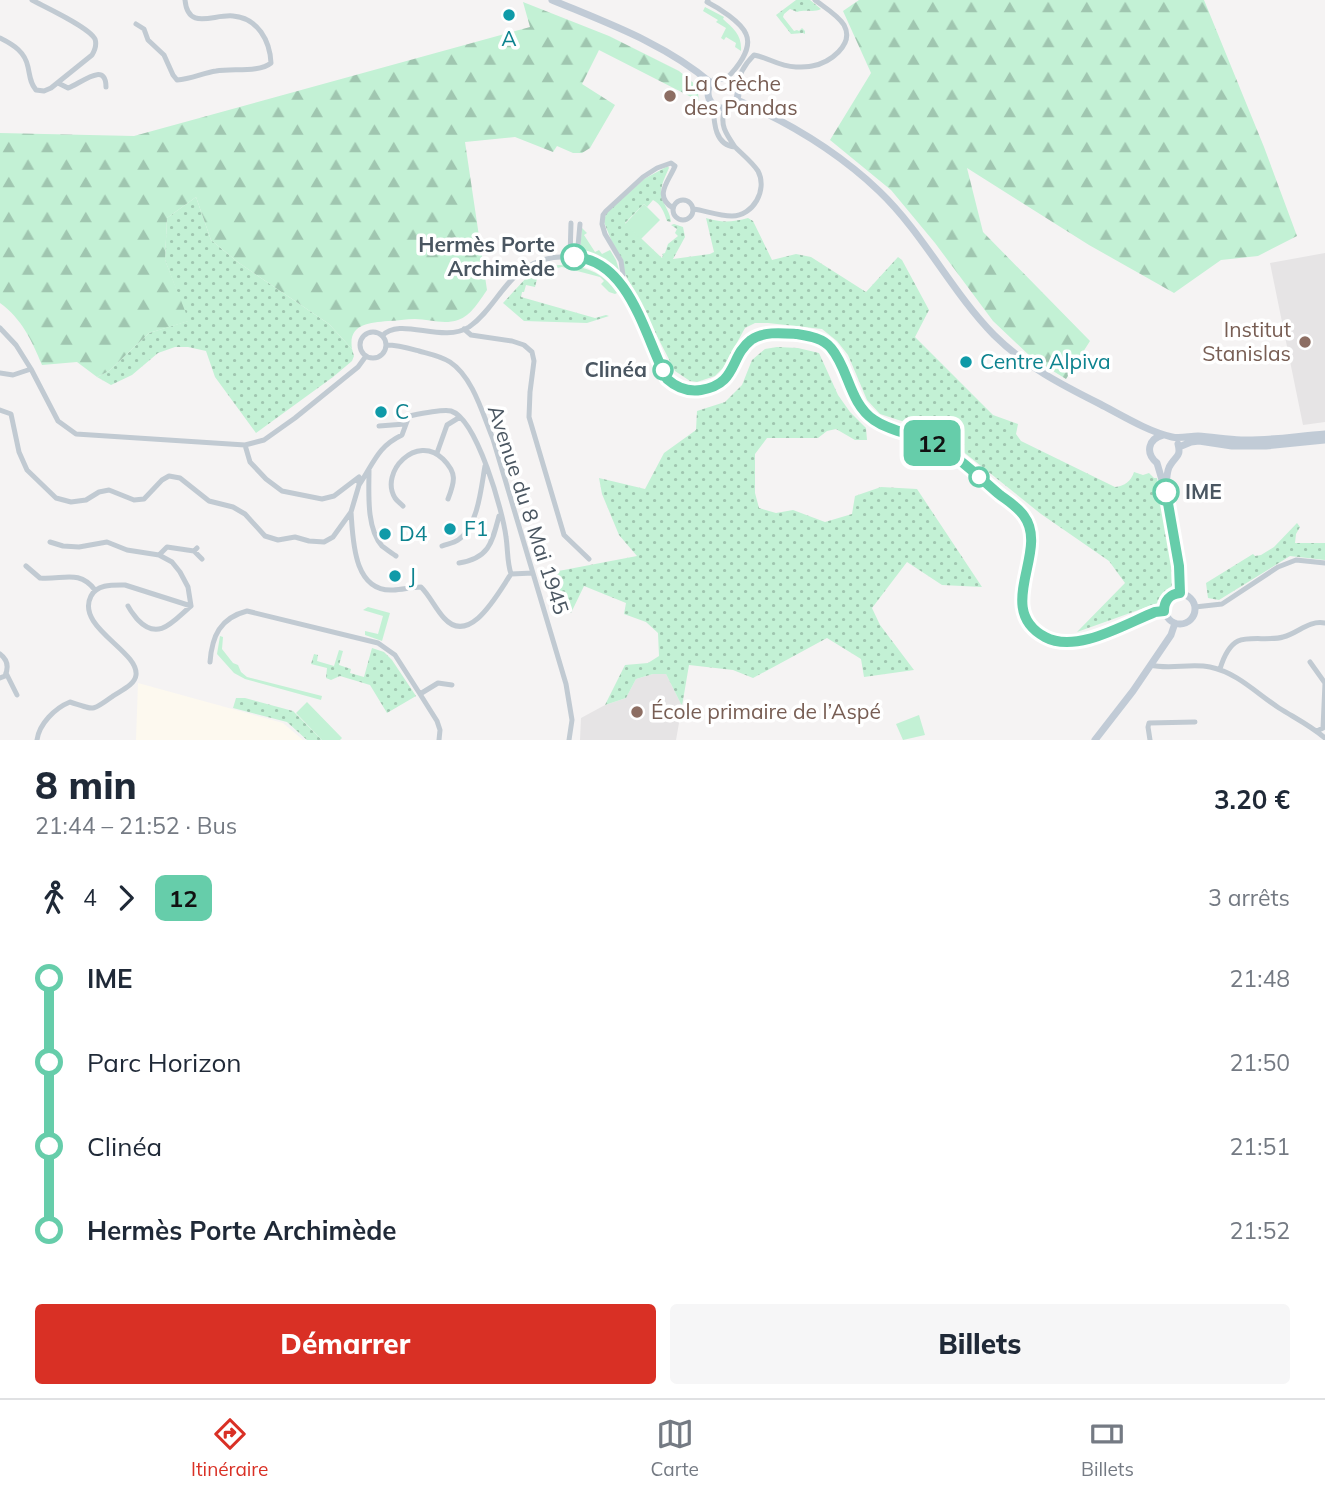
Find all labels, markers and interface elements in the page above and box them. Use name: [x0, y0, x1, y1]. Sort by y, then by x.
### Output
marker: A: [501, 7, 517, 23]
place label: A: [501, 25, 517, 51]
place label: La Crèche des Pandas: [684, 70, 798, 120]
marker: La Crèche des Pandas: [662, 88, 678, 104]
place label: Hermès Porte Archimède: [418, 231, 555, 281]
marker: Hermès Porte Archimède: [561, 244, 587, 270]
place label: Institut Stanislas: [1202, 316, 1291, 366]
marker: Institut Stanislas: [1297, 334, 1313, 350]
place label: Centre Alpiva: [980, 348, 1111, 374]
marker: Centre Alpiva: [958, 354, 974, 370]
place label: Clinéa: [584, 356, 647, 382]
marker: Clinéa: [653, 360, 673, 380]
place label: C: [395, 398, 409, 424]
street label: Avenue du 8 Mai 1945: [483, 402, 575, 618]
marker: C: [373, 404, 389, 420]
line badge: 12: [900, 420, 964, 466]
text: 12: [918, 428, 946, 458]
unlabelled marker: [969, 467, 989, 487]
place label: IME: [1185, 478, 1222, 504]
marker: IME: [1153, 479, 1179, 505]
place label: F1: [464, 515, 488, 541]
place label: D4: [399, 520, 428, 546]
marker: F1: [442, 521, 458, 537]
marker: D4: [377, 526, 393, 542]
place label: J: [409, 562, 416, 588]
marker: J: [387, 568, 403, 584]
place label: École primaire de l’Aspé: [651, 698, 881, 724]
marker: École primaire de l’Aspé: [629, 704, 645, 720]
text: 8 min: [35, 761, 137, 809]
text: 3.20 €: [1214, 783, 1290, 816]
text: 21:44 – 21:52 · Bus: [35, 811, 237, 840]
icon: walk: [35, 879, 73, 917]
icon: forward: [107, 879, 145, 917]
text: 4: [83, 883, 97, 912]
text: 12: [169, 883, 198, 913]
text: 3 arrêts: [1208, 883, 1290, 912]
text: IME: [87, 962, 132, 995]
text: 21:48: [1230, 964, 1290, 993]
text: Parc Horizon: [87, 1046, 242, 1079]
text: 21:50: [1230, 1048, 1290, 1077]
text: Clinéa: [87, 1130, 162, 1163]
text: 21:51: [1230, 1132, 1290, 1161]
text: Hermès Porte Archimède: [87, 1214, 397, 1247]
text: 21:52: [1230, 1216, 1290, 1245]
button: Démarrer: [35, 1304, 656, 1384]
button: Billets: [670, 1304, 1290, 1384]
tab: Itinéraire: [191, 1415, 268, 1481]
tab: Carte: [651, 1415, 699, 1481]
tab: Billets: [1081, 1415, 1134, 1481]

